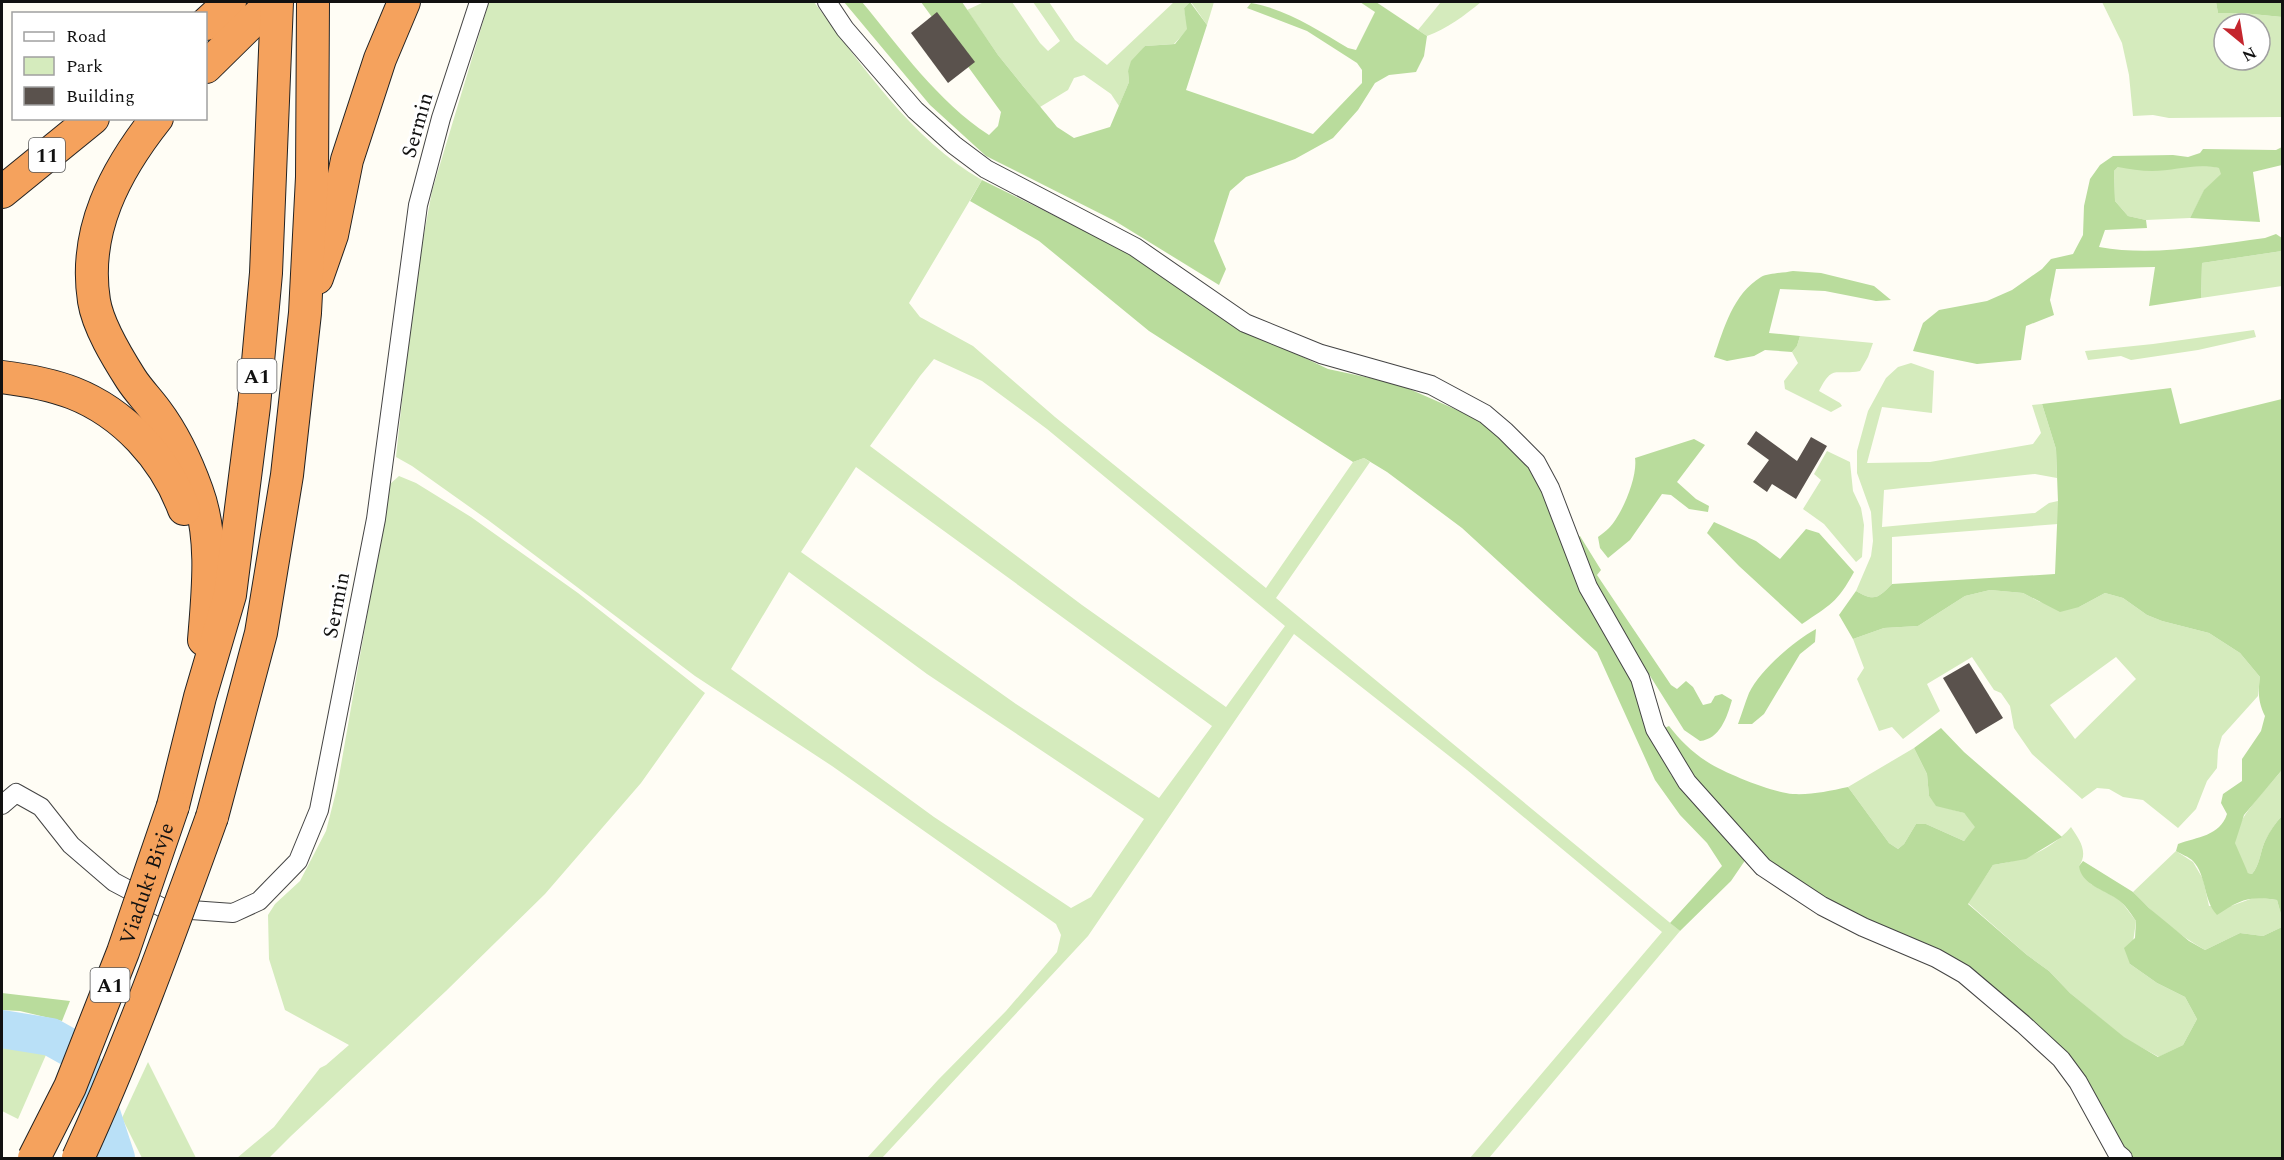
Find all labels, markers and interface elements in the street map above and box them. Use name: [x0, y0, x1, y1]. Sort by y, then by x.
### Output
legend: [12, 12, 207, 120]
north arrow: [2212, 12, 2272, 72]
text: Road: [66, 23, 107, 50]
text: N: [2237, 40, 2261, 68]
text: Park: [66, 53, 103, 80]
text: Building: [66, 83, 135, 110]
street label: Sermin: [393, 89, 443, 162]
road number: 11: [29, 138, 65, 172]
road number: A1: [238, 359, 276, 393]
street label: Sermin: [315, 569, 359, 641]
street label: Viadukt Bivje: [112, 819, 183, 949]
road number: A1: [90, 968, 130, 1002]

